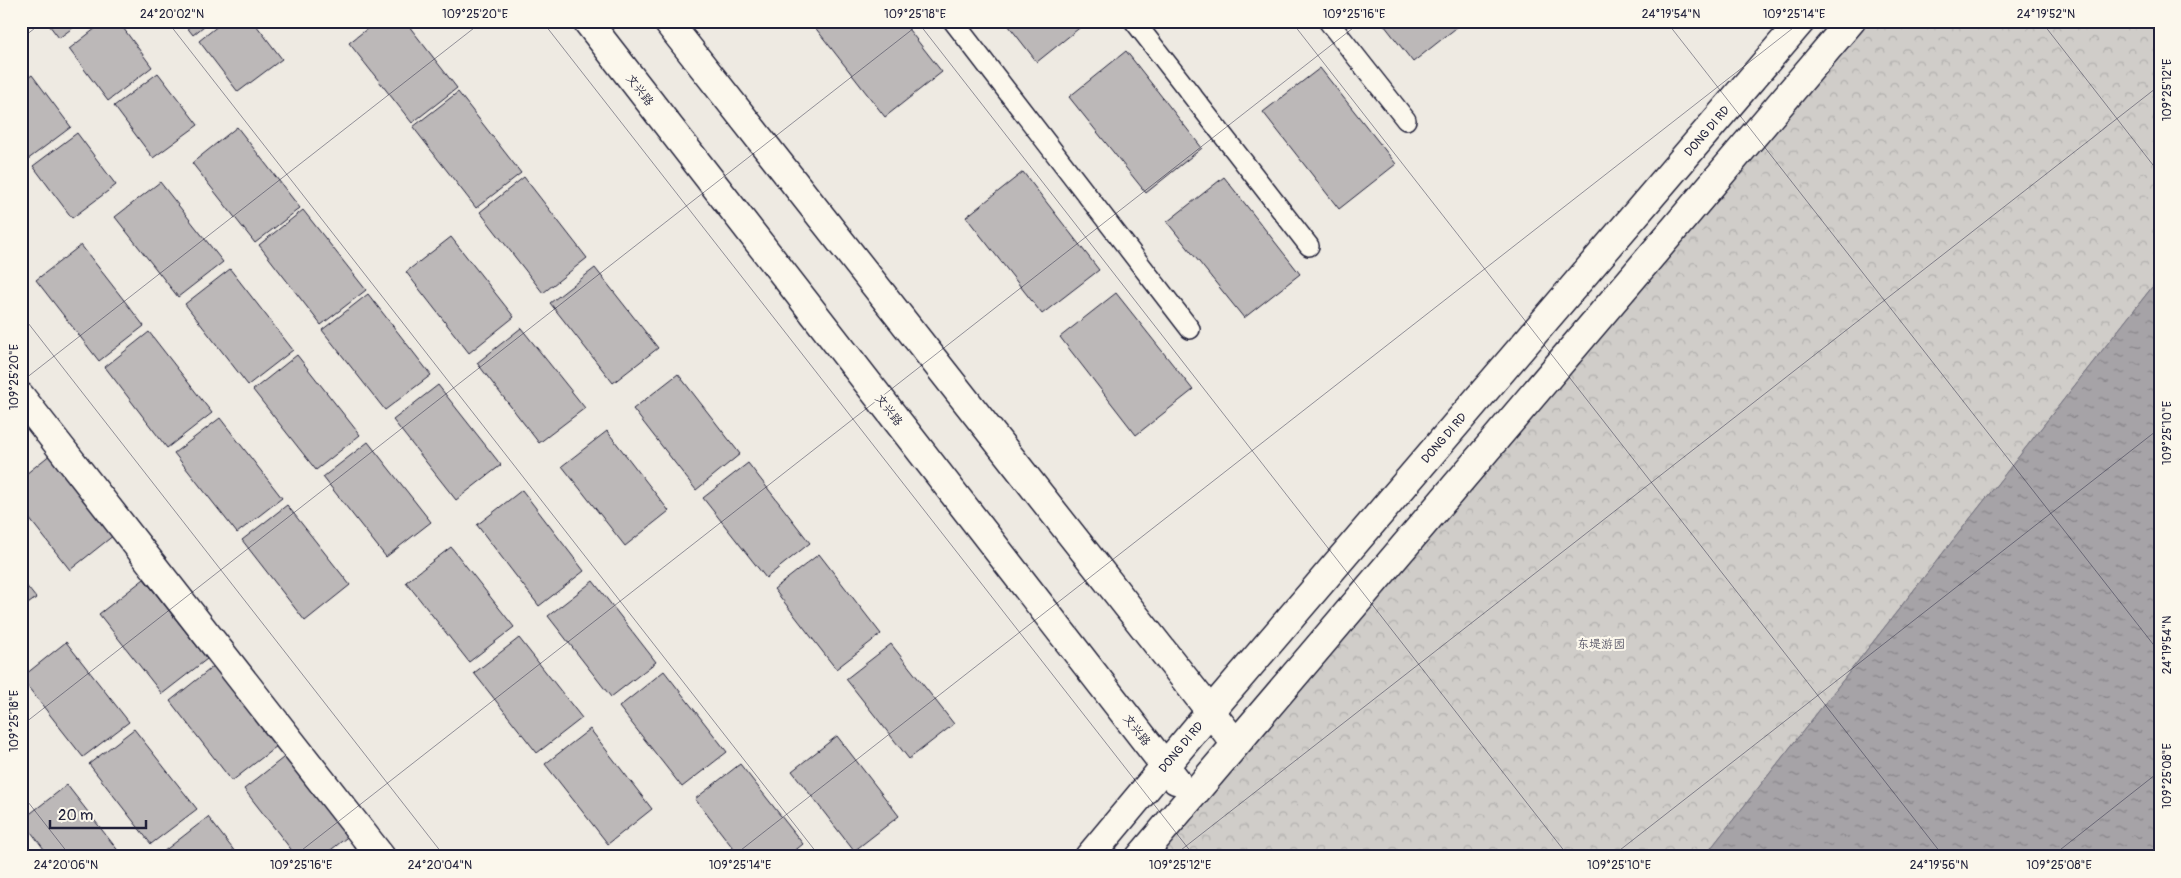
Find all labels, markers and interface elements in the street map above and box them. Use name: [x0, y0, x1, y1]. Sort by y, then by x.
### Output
text: 24°20'02"N: [140, 7, 204, 22]
text: 109°25'20"E: [442, 7, 508, 22]
text: 109°25'18"E: [884, 7, 946, 22]
text: 109°25'16"E: [1323, 7, 1385, 22]
text: 24°19'54"N: [1642, 7, 1700, 22]
text: 109°25'14"E: [1763, 7, 1825, 22]
text: 24°19'52"N: [2017, 7, 2075, 22]
text: 109°25'12"E: [2160, 59, 2175, 121]
street label: 文兴路: [623, 72, 657, 109]
street label: DONG DI RD: [1681, 103, 1734, 160]
text: 109°25'20"E: [7, 344, 22, 410]
street label: 文兴路: [872, 392, 906, 429]
text: 109°25'10"E: [2160, 401, 2175, 465]
street label: DONG DI RD: [1418, 410, 1471, 467]
text: 24°19'54"N: [2160, 616, 2175, 674]
park label: 东堤游园: [1577, 637, 1625, 652]
text: 109°25'18"E: [7, 690, 22, 752]
street label: 文兴路: [1120, 712, 1154, 749]
street label: DONG DI RD: [1156, 718, 1207, 776]
text: 109°25'08"E: [2160, 743, 2175, 809]
scale bar: [50, 798, 146, 830]
text: 20 m: [58, 806, 93, 825]
text: 24°20'06"N: [34, 858, 98, 873]
text: 109°25'16"E: [270, 858, 332, 873]
text: 24°20'04"N: [408, 858, 472, 873]
text: 109°25'14"E: [709, 858, 771, 873]
text: 109°25'12"E: [1149, 858, 1211, 873]
text: 109°25'10"E: [1587, 858, 1651, 873]
text: 24°19'56"N: [1910, 858, 1968, 873]
text: 109°25'08"E: [2026, 858, 2092, 873]

